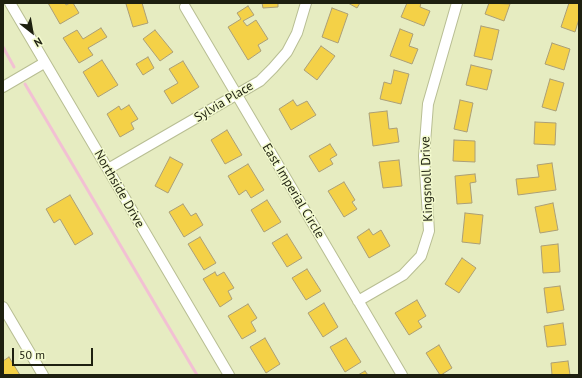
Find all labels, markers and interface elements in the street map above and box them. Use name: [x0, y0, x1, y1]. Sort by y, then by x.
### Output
north arrow: [12, 12, 52, 52]
text: N: [31, 34, 45, 50]
street label: Sylvia Place: [192, 78, 256, 126]
street label: Kingsnoll Drive: [418, 136, 436, 222]
street label: East Imperial Circle: [259, 141, 327, 241]
street label: Northside Drive: [90, 147, 148, 231]
scale bar: [14, 340, 95, 366]
text: 50 m: [19, 347, 45, 362]

